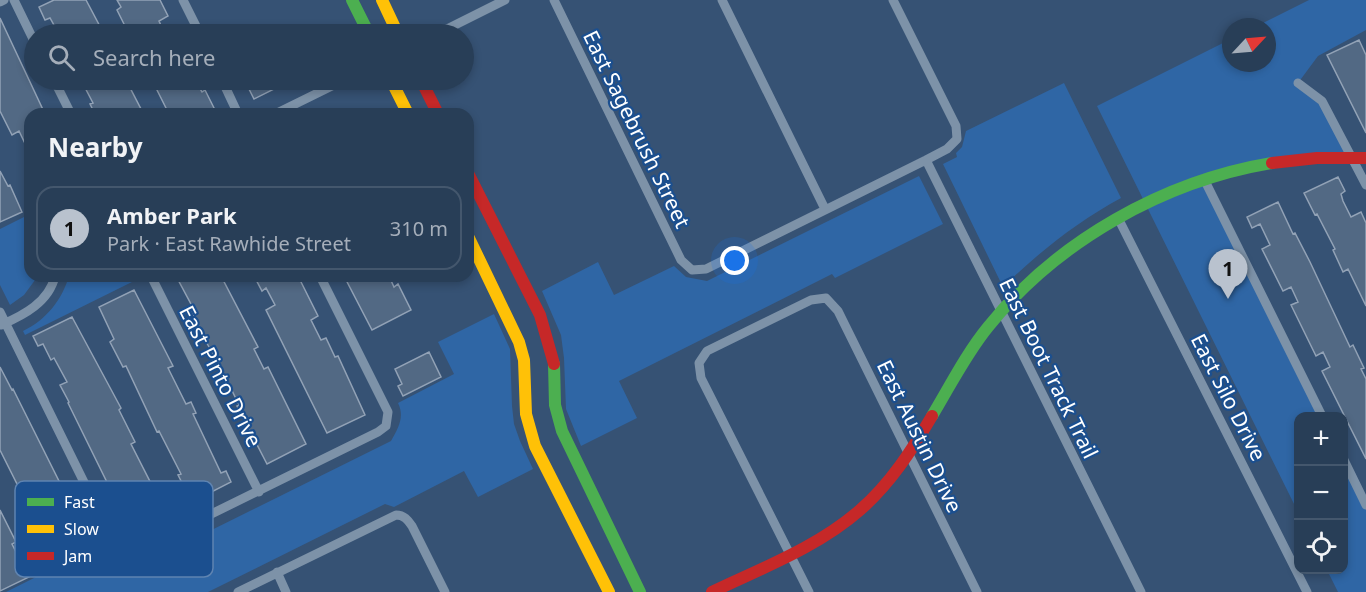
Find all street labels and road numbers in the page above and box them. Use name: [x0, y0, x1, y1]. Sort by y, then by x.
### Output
street label: East Sagebrush Street: [577, 26, 697, 233]
street label: East Boot Track Trail: [993, 273, 1105, 463]
street label: East Pinto Drive: [173, 300, 269, 452]
street label: East Silo Drive: [1185, 329, 1273, 465]
street label: East Austin Drive: [871, 355, 969, 517]

